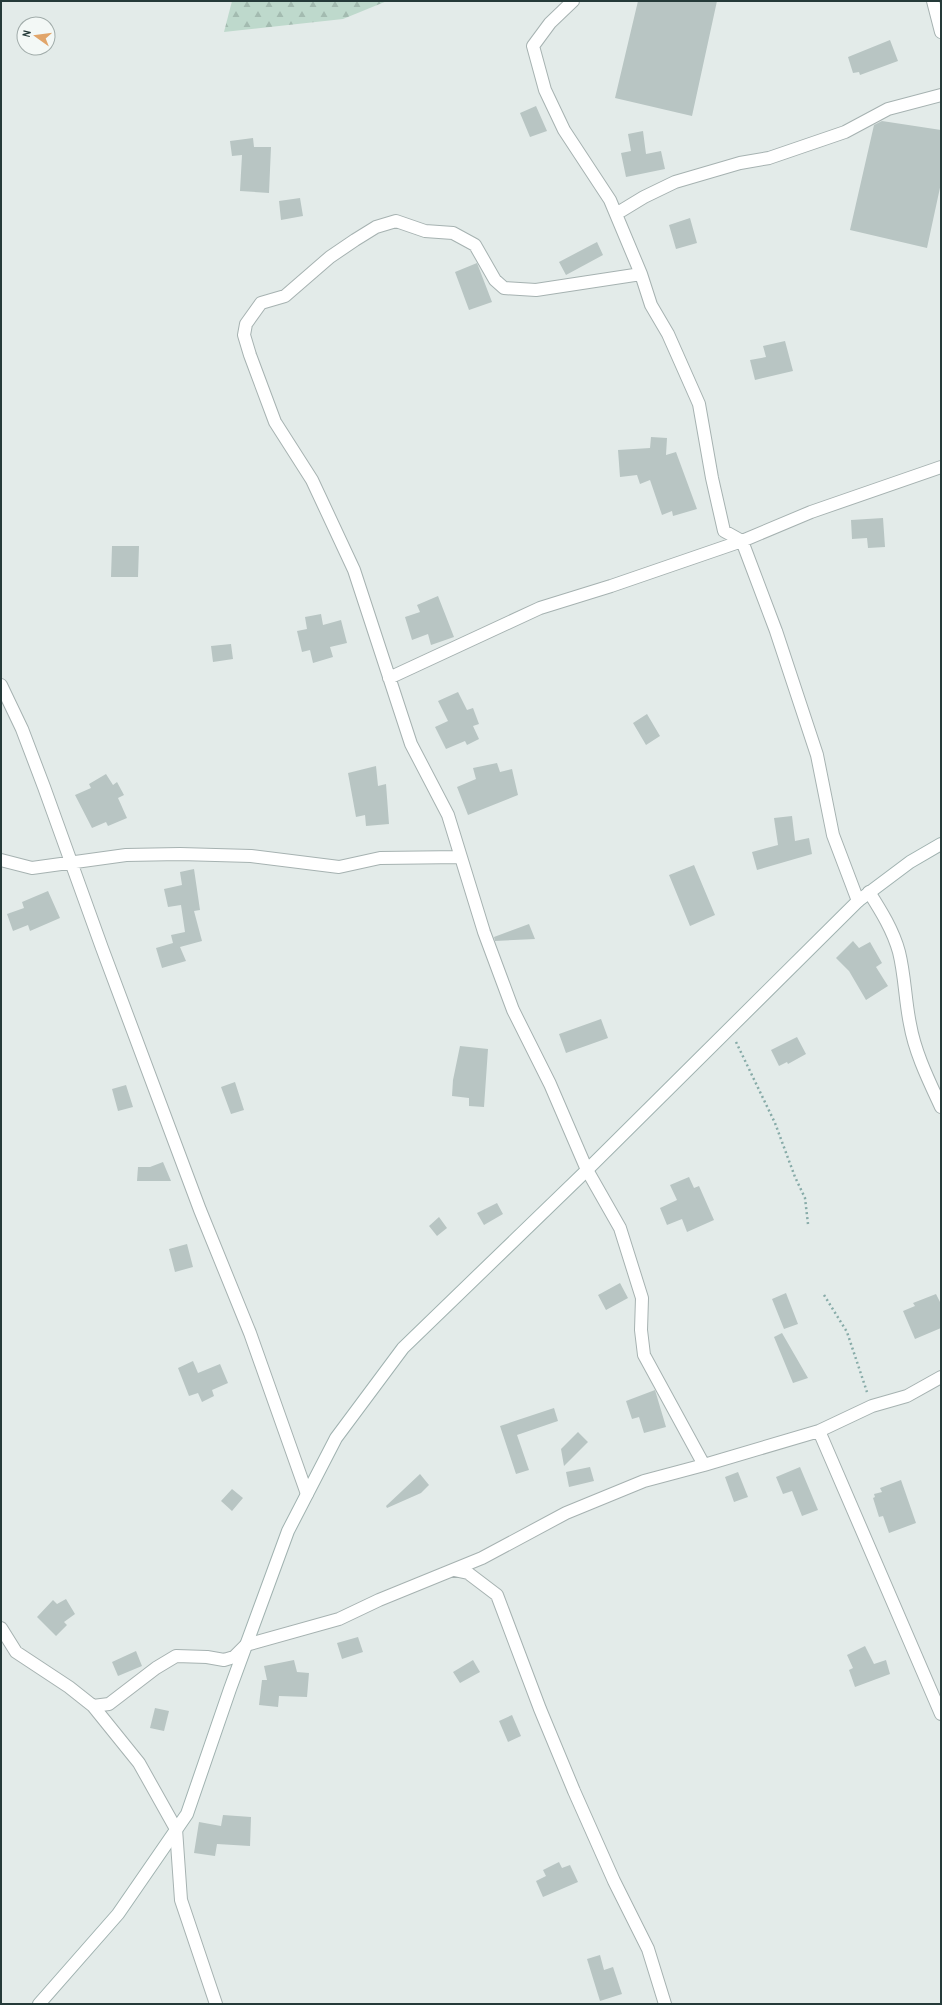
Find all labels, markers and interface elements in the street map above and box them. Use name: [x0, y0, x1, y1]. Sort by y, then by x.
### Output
north arrow: [16, 16, 56, 56]
text: N: [19, 29, 34, 38]

